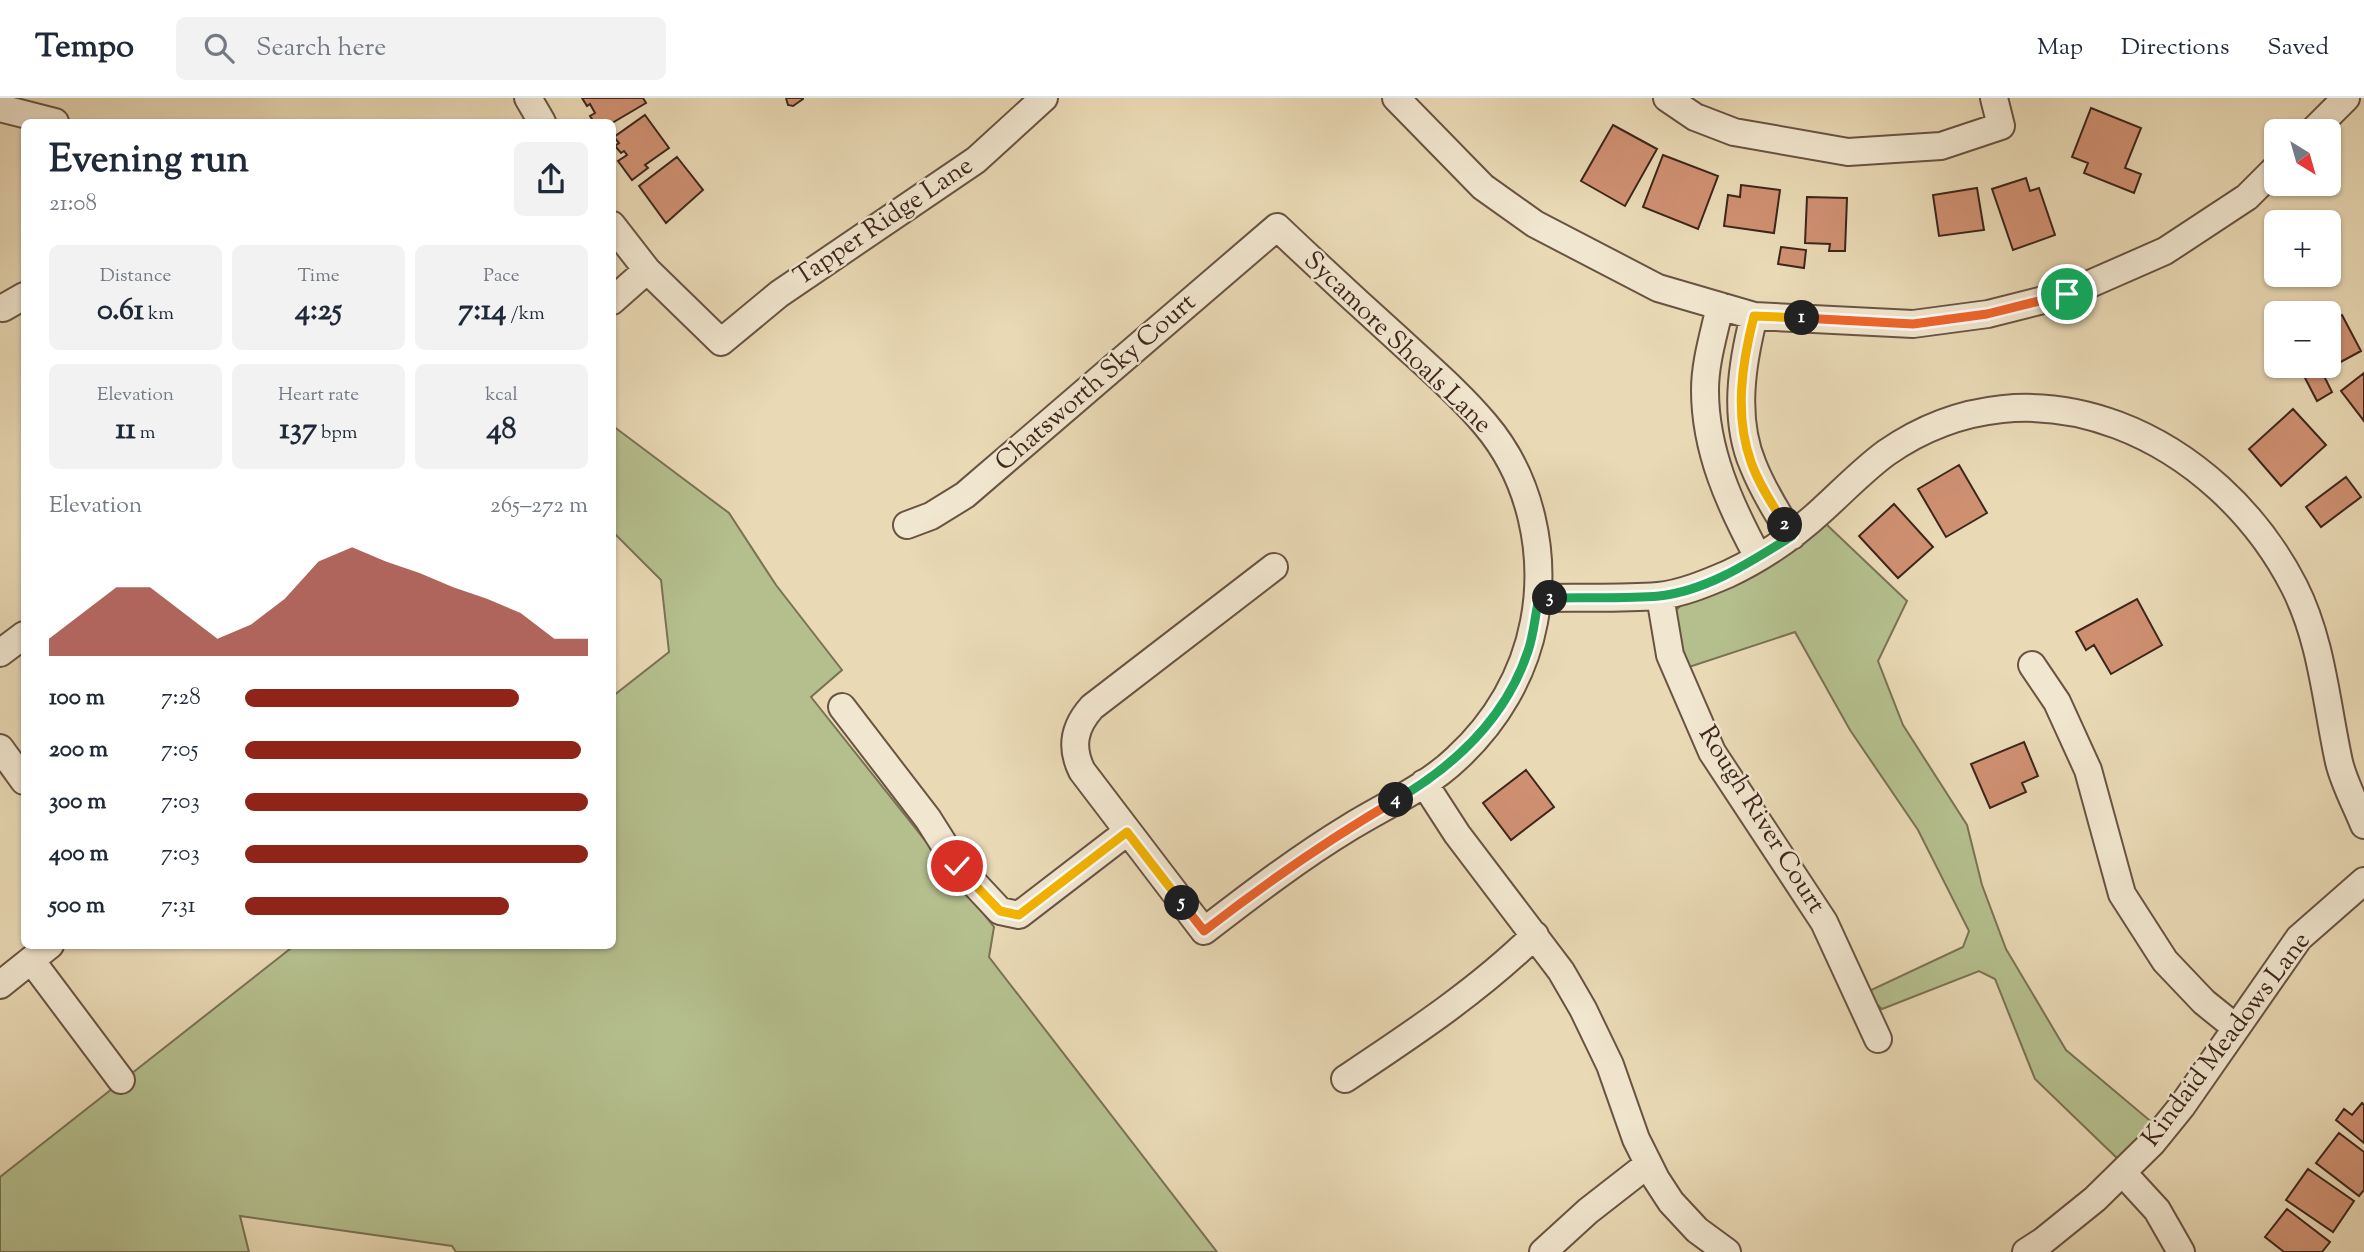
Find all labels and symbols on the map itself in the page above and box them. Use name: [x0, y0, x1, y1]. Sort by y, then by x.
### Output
north arrow: [2264, 119, 2342, 196]
street label: Tapper Ridge Lane: [787, 148, 981, 296]
street label: Sycamore Shoals Lane: [1295, 243, 1499, 443]
pin: [2037, 264, 2097, 324]
street label: Chatsworth Sky Court: [988, 285, 1205, 481]
pin: 1: [1784, 300, 1820, 336]
pin: 2: [1768, 508, 1802, 542]
pin: 3: [1532, 580, 1568, 616]
street label: Rough River Court: [1688, 719, 1834, 921]
pin: 4: [1378, 782, 1414, 818]
pin: [927, 836, 987, 896]
pin: 5: [1164, 886, 1200, 920]
street label: Kindaid Meadows Lane: [2134, 925, 2320, 1155]

